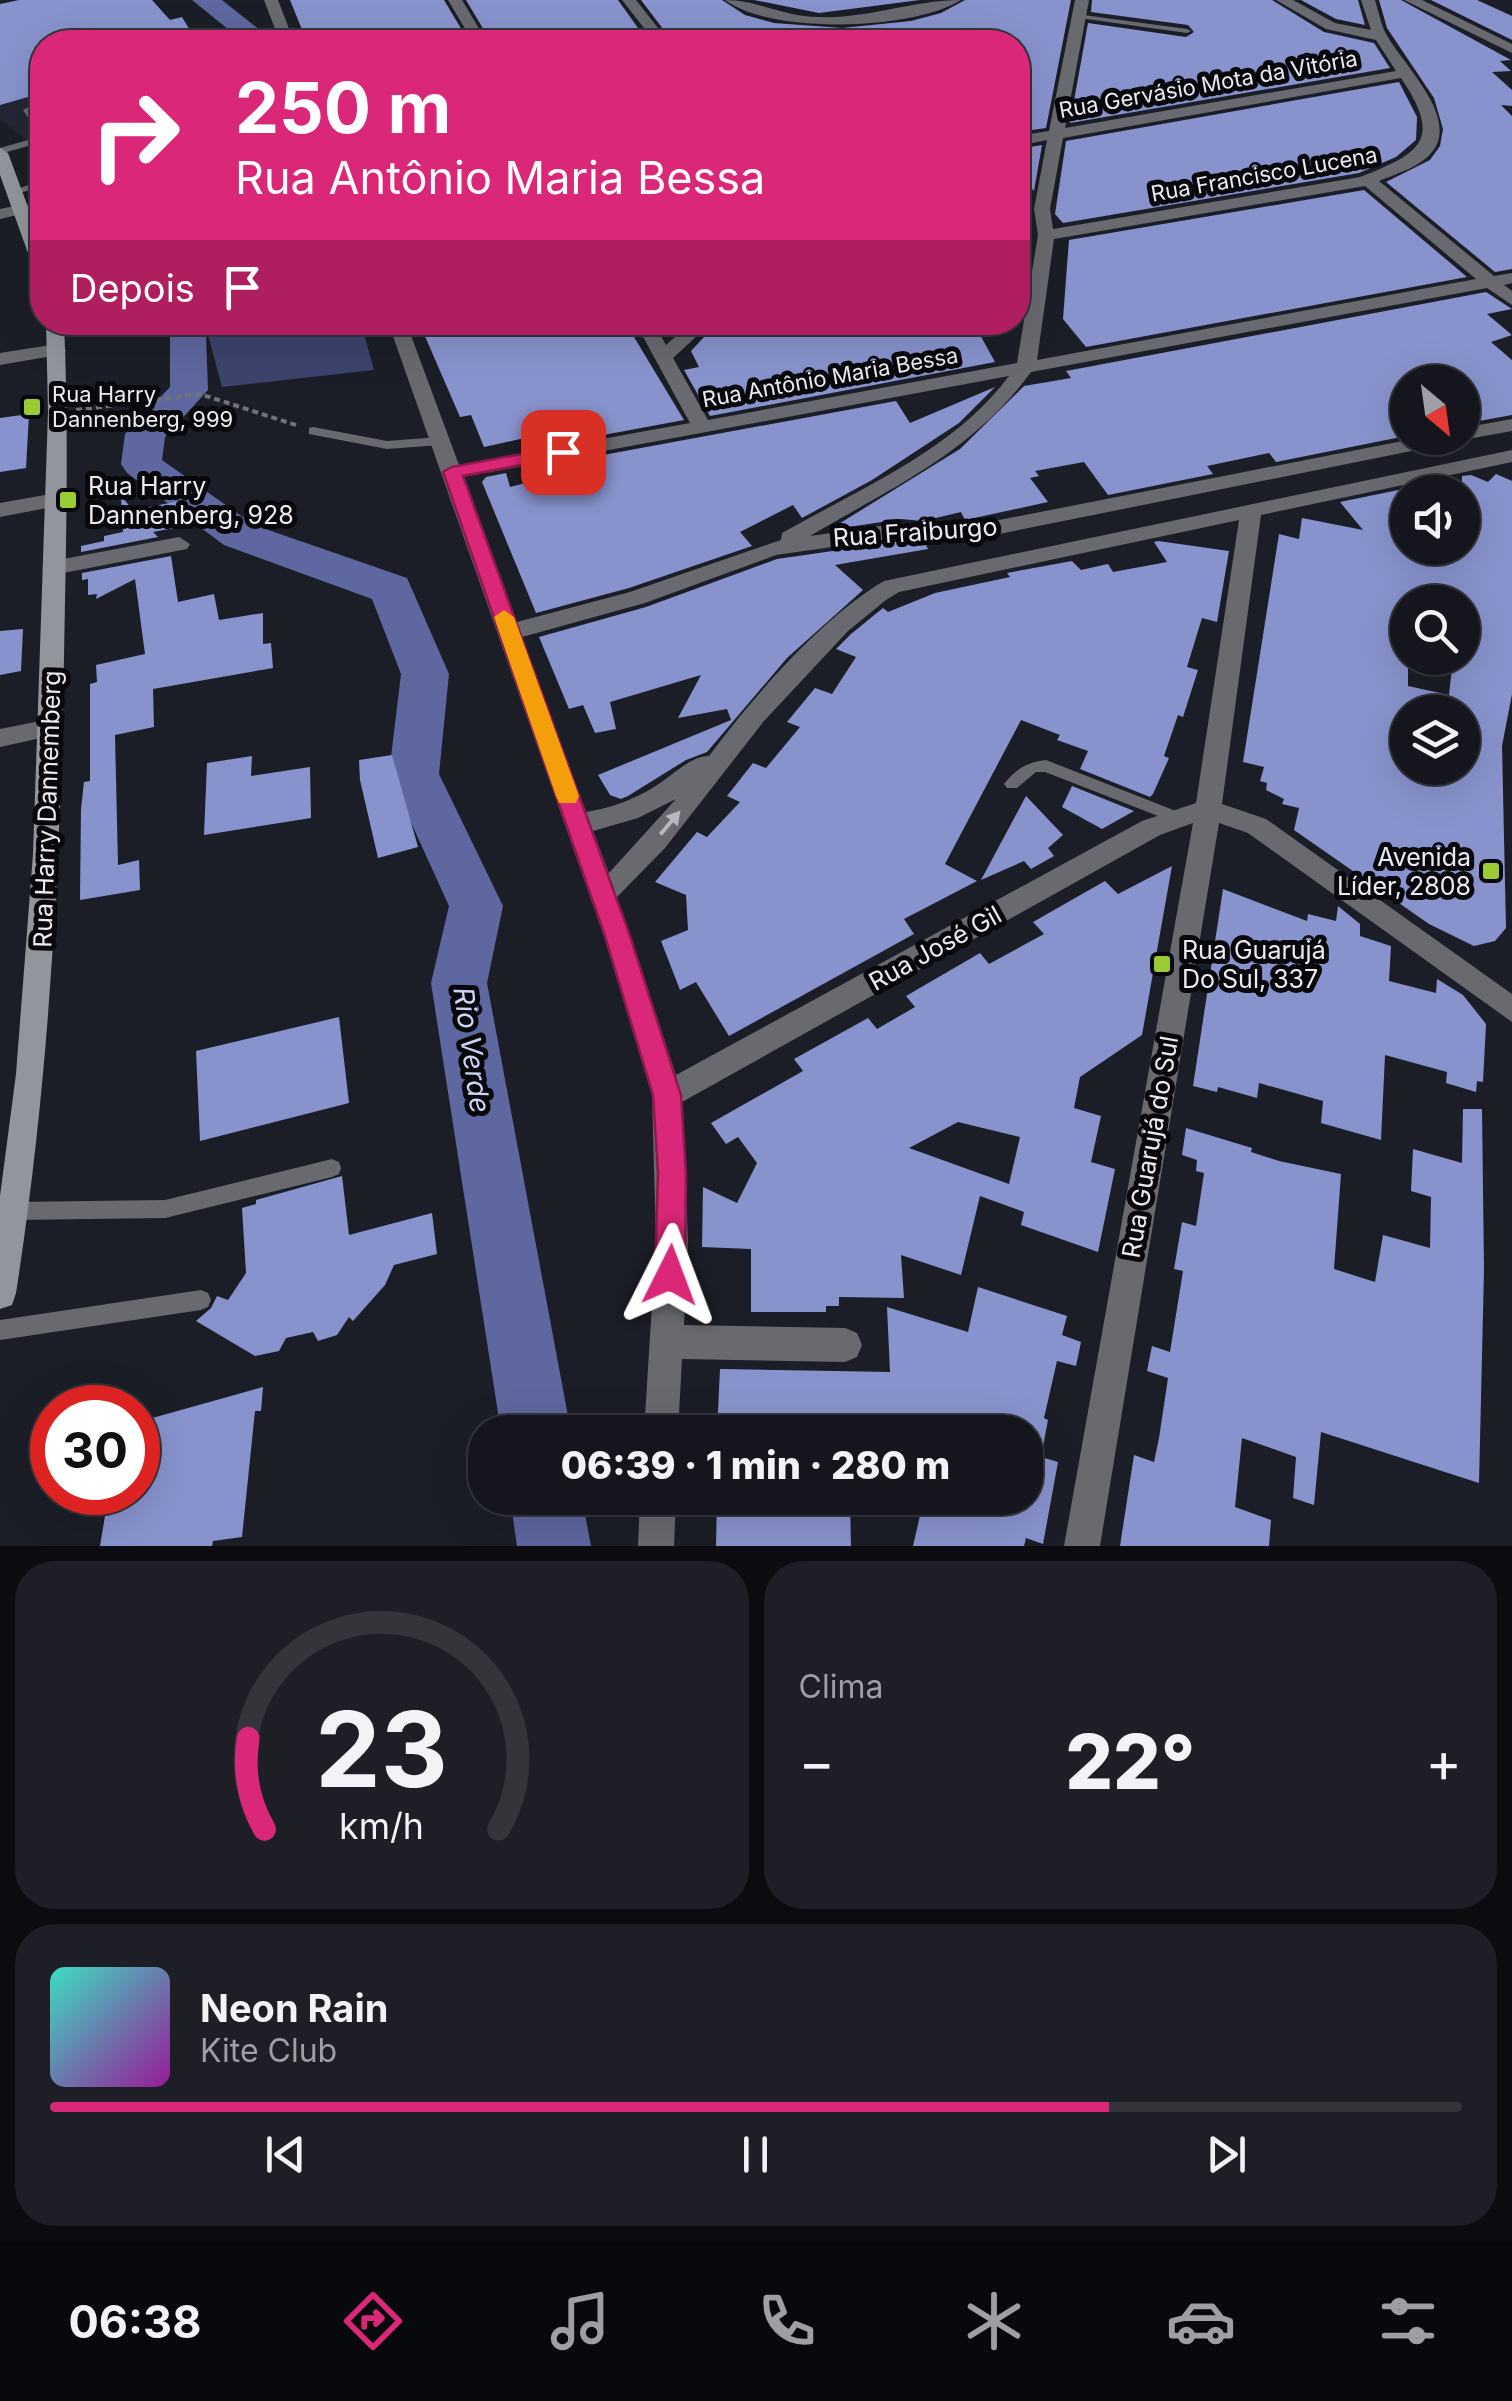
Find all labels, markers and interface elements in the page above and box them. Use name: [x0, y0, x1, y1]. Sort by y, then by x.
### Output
street label: Rua Gervásio Mota da Vitória: [1057, 45, 1359, 123]
text: 250 m: [235, 65, 452, 150]
icon: right: [70, 70, 200, 200]
street label: Rua Francisco Lucena: [1149, 141, 1379, 207]
text: Rua Antônio Maria Bessa: [235, 150, 765, 205]
icon: arrive: [215, 260, 270, 315]
text: Depois: [70, 265, 195, 311]
street label: Rua Antônio Maria Bessa: [700, 342, 960, 412]
north arrow: [1390, 365, 1480, 455]
map controls: [1390, 365, 1480, 785]
place label: Rua Harry Dannenberg, 999: [52, 381, 233, 432]
marker: Rua Harry Dannenberg, 999: [21, 396, 43, 418]
pin: [521, 410, 606, 495]
icon: arrive: [536, 425, 591, 480]
place label: Rua Harry Dannenberg, 928: [88, 471, 294, 530]
button: sound: [1390, 475, 1480, 565]
marker: Rua Harry Dannenberg, 928: [57, 489, 79, 511]
street label: Rua Fraiburgo: [832, 511, 998, 553]
button: search: [1390, 585, 1480, 675]
street label: Rua Harry Dannemberg: [27, 670, 67, 948]
button: layers: [1390, 695, 1480, 785]
one-way arrow: [658, 811, 680, 836]
place label: Avenida Líder, 2808: [1337, 842, 1471, 901]
marker: Avenida Líder, 2808: [1480, 860, 1502, 882]
street label: Rua José Gil: [864, 899, 1006, 997]
place label: Rua Guarujá Do Sul, 337: [1182, 935, 1326, 994]
marker: Rua Guarujá Do Sul, 337: [1151, 953, 1173, 975]
water label: Rio Verde: [446, 985, 498, 1115]
street label: Rua Guarujá do Sul: [1116, 1034, 1184, 1260]
position arrow: [618, 1223, 722, 1327]
speed limit sign: 30: [30, 1385, 160, 1515]
text: 06:39 · 1 min · 280 m: [561, 1442, 950, 1488]
text: Clima: [799, 1667, 883, 1706]
text: 23: [315, 1686, 448, 1812]
text: 22°: [1065, 1716, 1195, 1807]
text: −: [799, 1729, 835, 1795]
text: +: [1426, 1729, 1462, 1795]
text: km/h: [339, 1804, 424, 1848]
text: Neon Rain: [200, 1985, 388, 2031]
text: Kite Club: [200, 2031, 337, 2070]
icon: previous: [258, 2127, 313, 2182]
icon: pause: [728, 2127, 783, 2182]
icon: next: [1199, 2127, 1254, 2182]
icon: directions: [338, 2286, 408, 2356]
icon: music: [545, 2286, 615, 2356]
icon: phone: [752, 2286, 822, 2356]
icon: climate: [959, 2286, 1029, 2356]
icon: car: [1166, 2286, 1236, 2356]
icon: filters: [1373, 2286, 1443, 2356]
text: 06:38: [69, 2294, 201, 2349]

